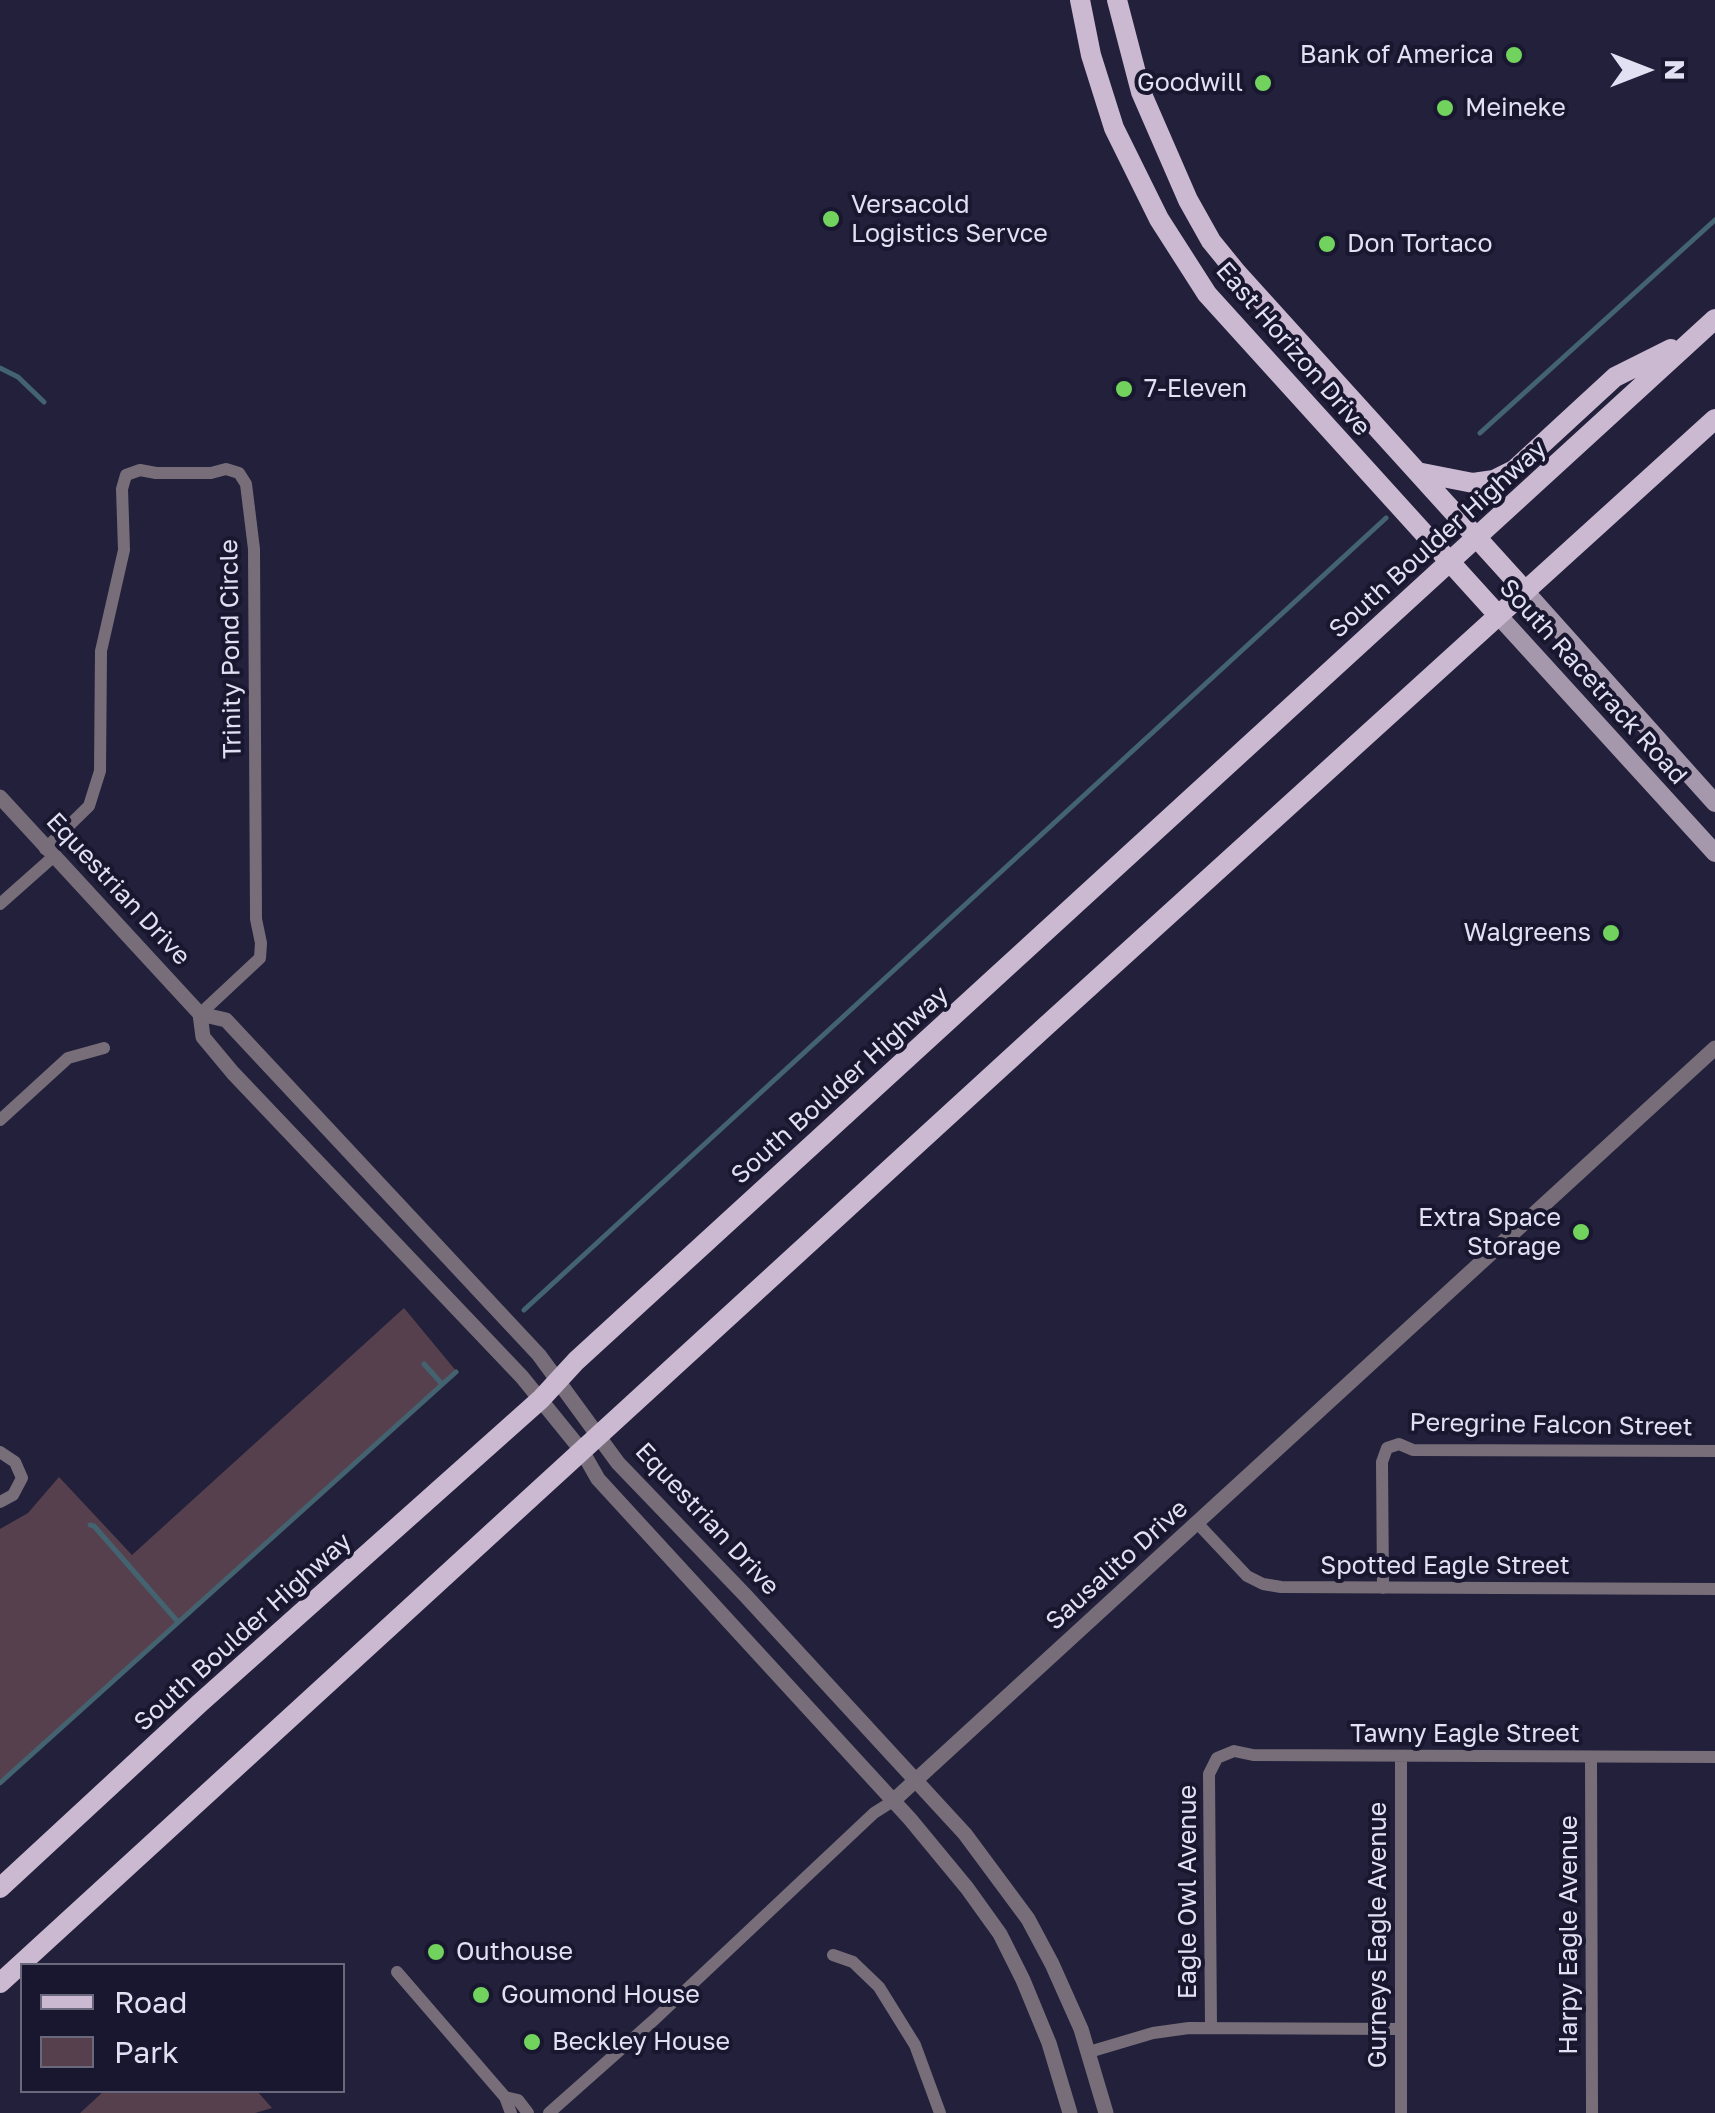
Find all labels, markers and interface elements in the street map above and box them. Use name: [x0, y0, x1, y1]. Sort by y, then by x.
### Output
north arrow: [1595, 20, 1695, 120]
place label: Bank of America: [1300, 40, 1494, 70]
marker: Bank of America: [1503, 44, 1525, 66]
text: N: [1659, 59, 1692, 81]
place label: Goodwill: [1137, 68, 1243, 98]
marker: Goodwill: [1252, 72, 1274, 94]
place label: Meineke: [1465, 93, 1566, 123]
marker: Meineke: [1434, 97, 1456, 119]
place label: Versacold Logistics Servce: [851, 190, 1048, 249]
marker: Versacold Logistics Servce: [820, 208, 842, 230]
place label: Don Tortaco: [1347, 229, 1492, 259]
marker: Don Tortaco: [1316, 233, 1338, 255]
street label: East Horizon Drive: [1209, 256, 1377, 442]
place label: 7-Eleven: [1144, 374, 1247, 404]
marker: 7-Eleven: [1113, 378, 1135, 400]
street label: South Boulder Highway: [1323, 434, 1553, 644]
street label: Trinity Pond Circle: [214, 539, 248, 759]
street label: South Racetrack Road: [1493, 573, 1693, 791]
street label: Equestrian Drive: [40, 807, 196, 971]
place label: Walgreens: [1464, 918, 1591, 948]
marker: Walgreens: [1600, 922, 1622, 944]
street label: South Boulder Highway: [725, 980, 955, 1190]
place label: Extra Space Storage: [1418, 1203, 1561, 1262]
marker: Extra Space Storage: [1570, 1221, 1592, 1243]
street label: Peregrine Falcon Street: [1409, 1408, 1693, 1442]
street label: Equestrian Drive: [629, 1437, 785, 1601]
street label: Sausalito Drive: [1040, 1493, 1194, 1637]
street label: South Boulder Highway: [128, 1527, 358, 1737]
street label: Spotted Eagle Street: [1320, 1551, 1570, 1581]
street label: Tawny Eagle Street: [1350, 1719, 1580, 1749]
street label: Eagle Owl Avenue: [1173, 1785, 1203, 1999]
street label: Gurneys Eagle Avenue: [1363, 1802, 1393, 2068]
street label: Harpy Eagle Avenue: [1554, 1815, 1584, 2055]
place label: Outhouse: [456, 1937, 573, 1967]
marker: Outhouse: [425, 1941, 447, 1963]
legend: [20, 1963, 345, 2093]
place label: Goumond House: [501, 1980, 700, 2010]
text: Road: [114, 1984, 188, 2020]
marker: Goumond House: [470, 1984, 492, 2006]
place label: Beckley House: [552, 2027, 730, 2057]
marker: Beckley House: [521, 2031, 543, 2053]
text: Park: [114, 2034, 179, 2070]

